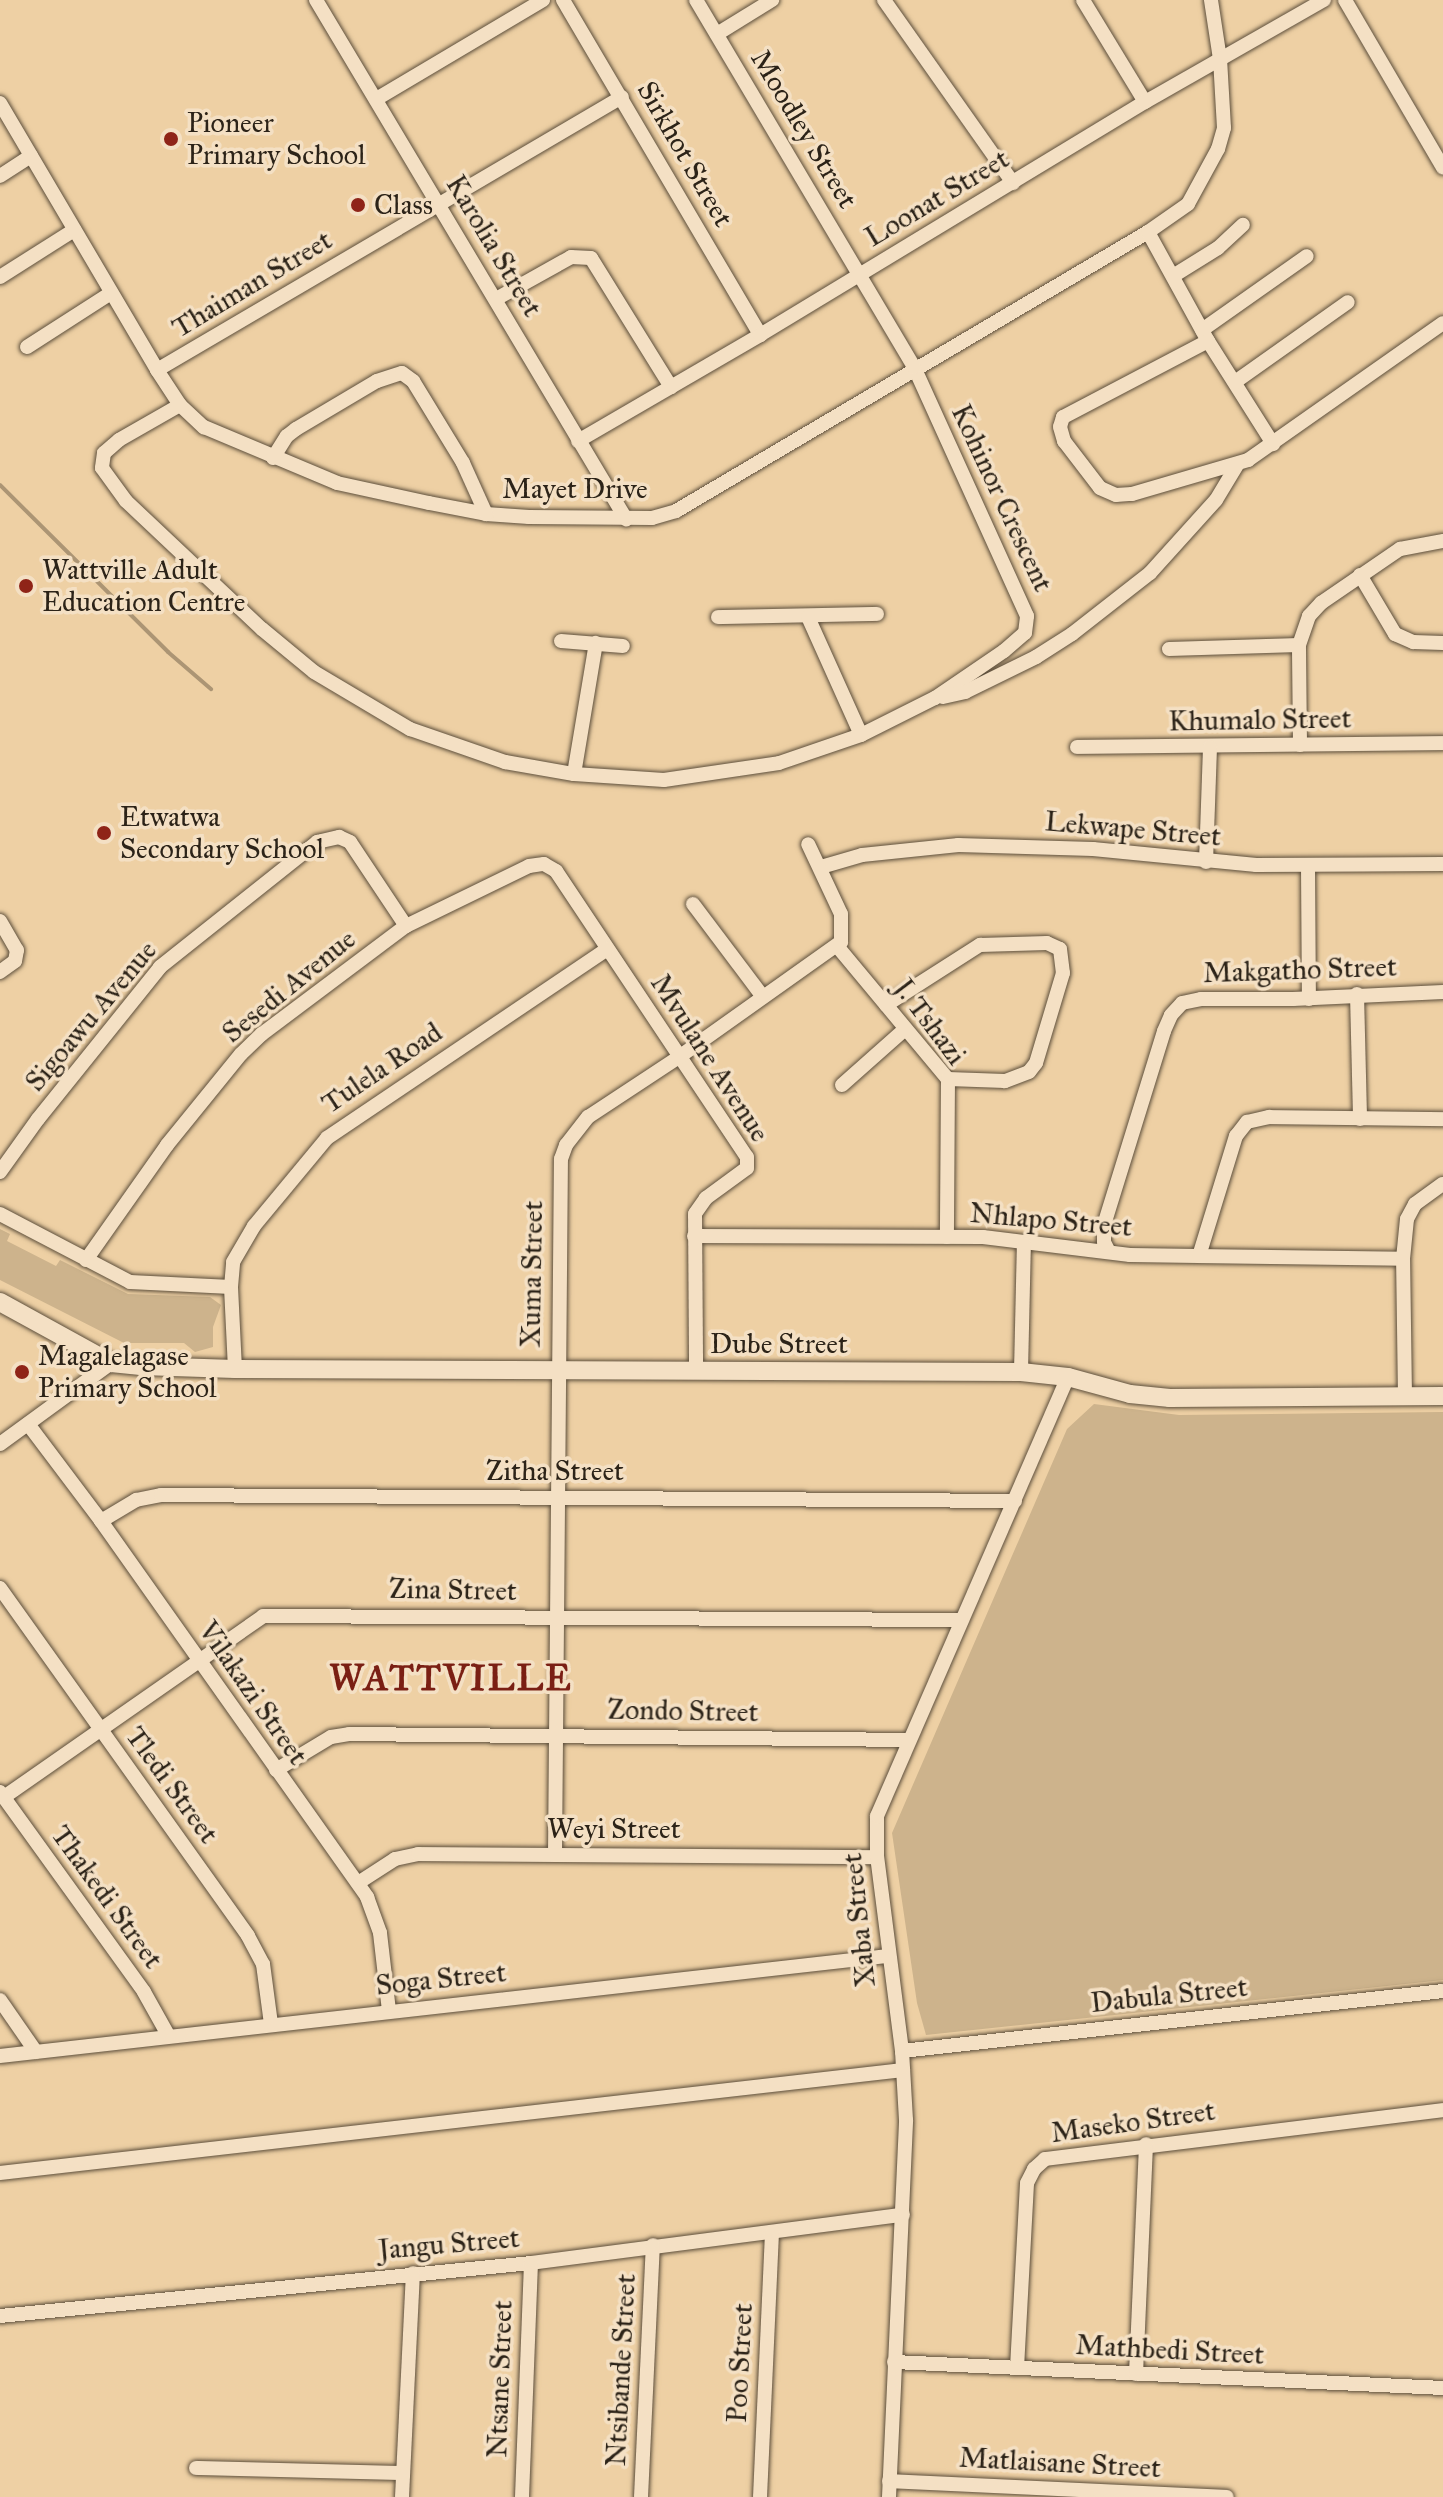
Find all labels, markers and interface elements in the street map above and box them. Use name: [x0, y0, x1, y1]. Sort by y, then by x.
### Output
street label: Moodley Street: [744, 44, 864, 214]
street label: Sirkhot Street: [630, 75, 740, 233]
place label: Pioneer Primary School: [187, 106, 366, 172]
marker: Pioneer Primary School: [162, 130, 180, 148]
street label: Loonat Street: [859, 142, 1015, 254]
street label: Karolia Street: [439, 169, 549, 323]
place label: Class: [374, 188, 433, 222]
marker: Class: [349, 196, 367, 214]
street label: Thaiman Street: [166, 223, 338, 345]
street label: Kohinor Crescent: [944, 399, 1060, 597]
street label: Mayet Drive: [502, 472, 648, 506]
place label: Wattville Adult Education Centre: [42, 553, 245, 619]
marker: Wattville Adult Education Centre: [17, 577, 35, 595]
street label: Khumalo Street: [1168, 702, 1352, 738]
place label: Etwatwa Secondary School: [120, 800, 324, 866]
street label: Lekwape Street: [1044, 805, 1222, 853]
marker: Etwatwa Secondary School: [95, 824, 113, 842]
street label: Sesedi Avenue: [216, 922, 362, 1050]
street label: Sigoawu Avenue: [18, 934, 164, 1098]
street label: Makgatho Street: [1203, 950, 1397, 990]
street label: Mvulane Avenue: [643, 968, 777, 1148]
street label: J. Tshazi: [887, 972, 973, 1072]
street label: Tulela Road: [315, 1016, 449, 1120]
street label: Nhlapo Street: [969, 1196, 1133, 1244]
street label: Xuma Street: [514, 1200, 550, 1348]
street label: Dube Street: [710, 1327, 848, 1361]
place label: Magalelagase Primary School: [38, 1339, 217, 1405]
marker: Magalelagase Primary School: [13, 1363, 31, 1381]
street label: Zitha Street: [486, 1454, 624, 1488]
street label: Zina Street: [389, 1572, 517, 1608]
street label: Vilakazi Street: [191, 1615, 315, 1771]
district label: WATTVILLE: [329, 1657, 573, 1701]
street label: Zondo Street: [607, 1693, 759, 1729]
street label: Tledi Street: [118, 1720, 226, 1850]
street label: Weyi Street: [547, 1812, 681, 1846]
street label: Thakedi Street: [44, 1819, 170, 1975]
street label: Xaba Street: [835, 1851, 883, 1989]
street label: Soga Street: [374, 1955, 508, 2003]
street label: Dabula Street: [1089, 1970, 1249, 2020]
street label: Maseko Street: [1049, 2094, 1217, 2150]
street label: Jangu Street: [377, 2221, 521, 2267]
street label: Ntsibande Street: [599, 2273, 643, 2467]
street label: Ntsane Street: [480, 2300, 520, 2458]
street label: Poo Street: [720, 2302, 760, 2424]
street label: Mathbedi Street: [1075, 2328, 1265, 2372]
street label: Matlaisane Street: [958, 2441, 1162, 2485]

